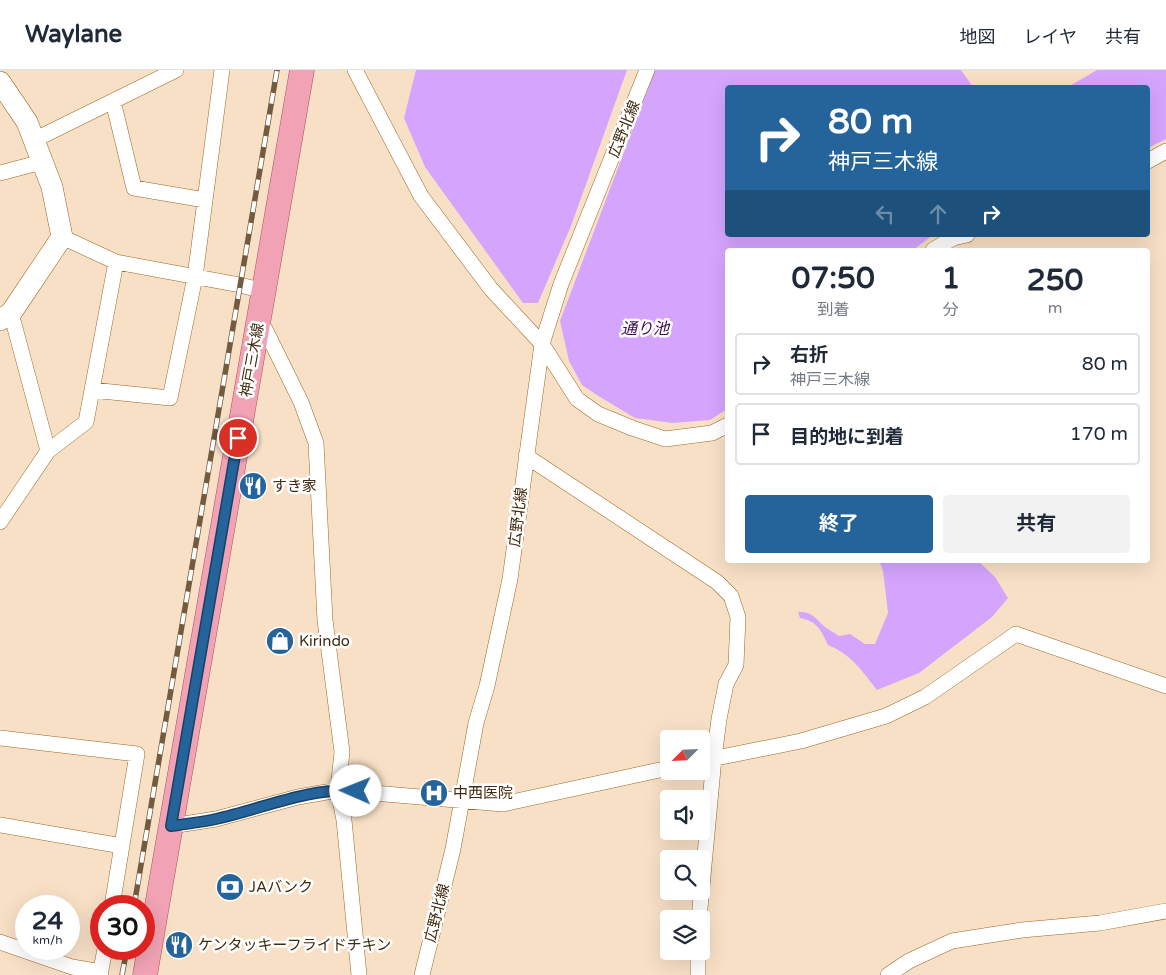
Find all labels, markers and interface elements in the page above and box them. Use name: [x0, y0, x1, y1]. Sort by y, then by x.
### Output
text: Waylane: [25, 20, 122, 49]
text: 地図: [960, 26, 996, 48]
text: レイヤ: [1024, 26, 1077, 48]
text: 共有: [1105, 26, 1141, 48]
street label: 広野北線: [604, 98, 644, 160]
text: 80 m: [828, 101, 913, 143]
icon: right: [745, 105, 810, 170]
text: 神戸三木線: [828, 149, 938, 175]
icon: left: [871, 200, 899, 228]
icon: ahead: [924, 200, 952, 228]
icon: right: [977, 200, 1005, 228]
text: 07:50: [792, 260, 875, 297]
text: 1: [941, 260, 960, 297]
text: 250: [1027, 262, 1083, 299]
text: m: [1048, 298, 1062, 318]
text: 到着: [817, 300, 849, 320]
text: 分: [943, 300, 959, 320]
water label: 通り池: [621, 319, 671, 339]
street label: 神戸三木線: [237, 321, 267, 399]
text: 右折: [790, 344, 828, 366]
icon: right: [747, 350, 775, 378]
text: 80 m: [1082, 353, 1128, 375]
text: 神戸三木線: [790, 370, 870, 390]
pin: [217, 417, 259, 459]
icon: arrive: [747, 420, 775, 448]
text: 170 m: [1070, 423, 1128, 445]
icon: arrive: [224, 424, 252, 452]
text: 目的地に到着: [790, 426, 904, 448]
restaurant icon: すき家: [238, 471, 268, 501]
place label: すき家: [272, 477, 317, 495]
street label: 広野北線: [505, 486, 531, 548]
button: 終了: [745, 495, 933, 553]
button: 共有: [943, 495, 1130, 553]
shop icon: Kirindo: [265, 626, 295, 656]
place label: Kirindo: [299, 632, 350, 650]
north arrow: [660, 730, 710, 780]
map controls: [660, 730, 710, 960]
position arrow: [329, 764, 381, 816]
hospital icon: 中西医院: [419, 778, 449, 808]
place label: 中西医院: [453, 784, 513, 802]
button: sound: [660, 790, 710, 840]
button: search: [660, 850, 710, 900]
bank icon: JAバンク: [215, 872, 245, 902]
place label: JAバンク: [249, 878, 313, 896]
street label: 広野北線: [421, 882, 453, 944]
speed limit sign: 30: [90, 895, 155, 960]
text: 24: [32, 906, 63, 936]
button: layers: [660, 910, 710, 960]
restaurant icon: ケンタッキーフライドチキン: [164, 930, 194, 960]
text: km/h: [32, 933, 63, 947]
place label: ケンタッキーフライドチキン: [198, 936, 391, 954]

